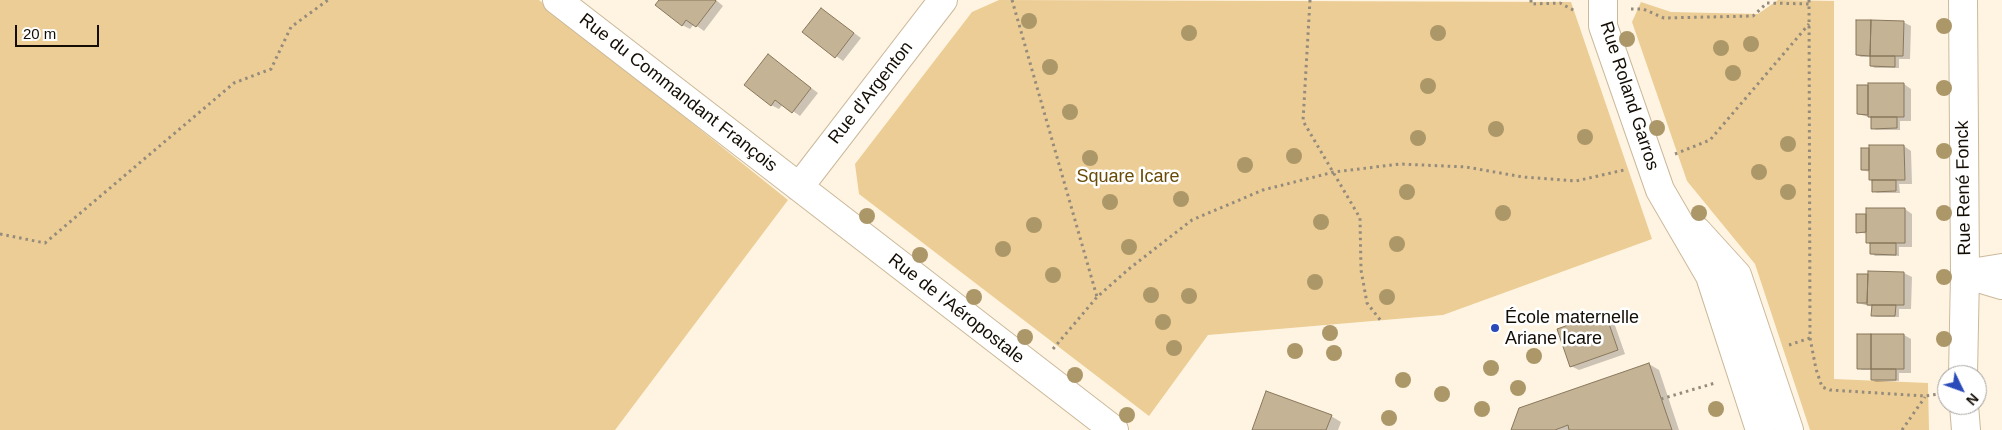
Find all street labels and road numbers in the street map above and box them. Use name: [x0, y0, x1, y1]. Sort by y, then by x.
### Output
street label: Rue du Commandant François: [575, 9, 781, 177]
street label: Rue Roland Garros: [1595, 19, 1663, 173]
street label: Rue d'Argenton: [824, 37, 918, 149]
street label: Rue René Fonck: [1952, 120, 1976, 256]
street label: Rue de l'Aéropostale: [884, 249, 1028, 369]

